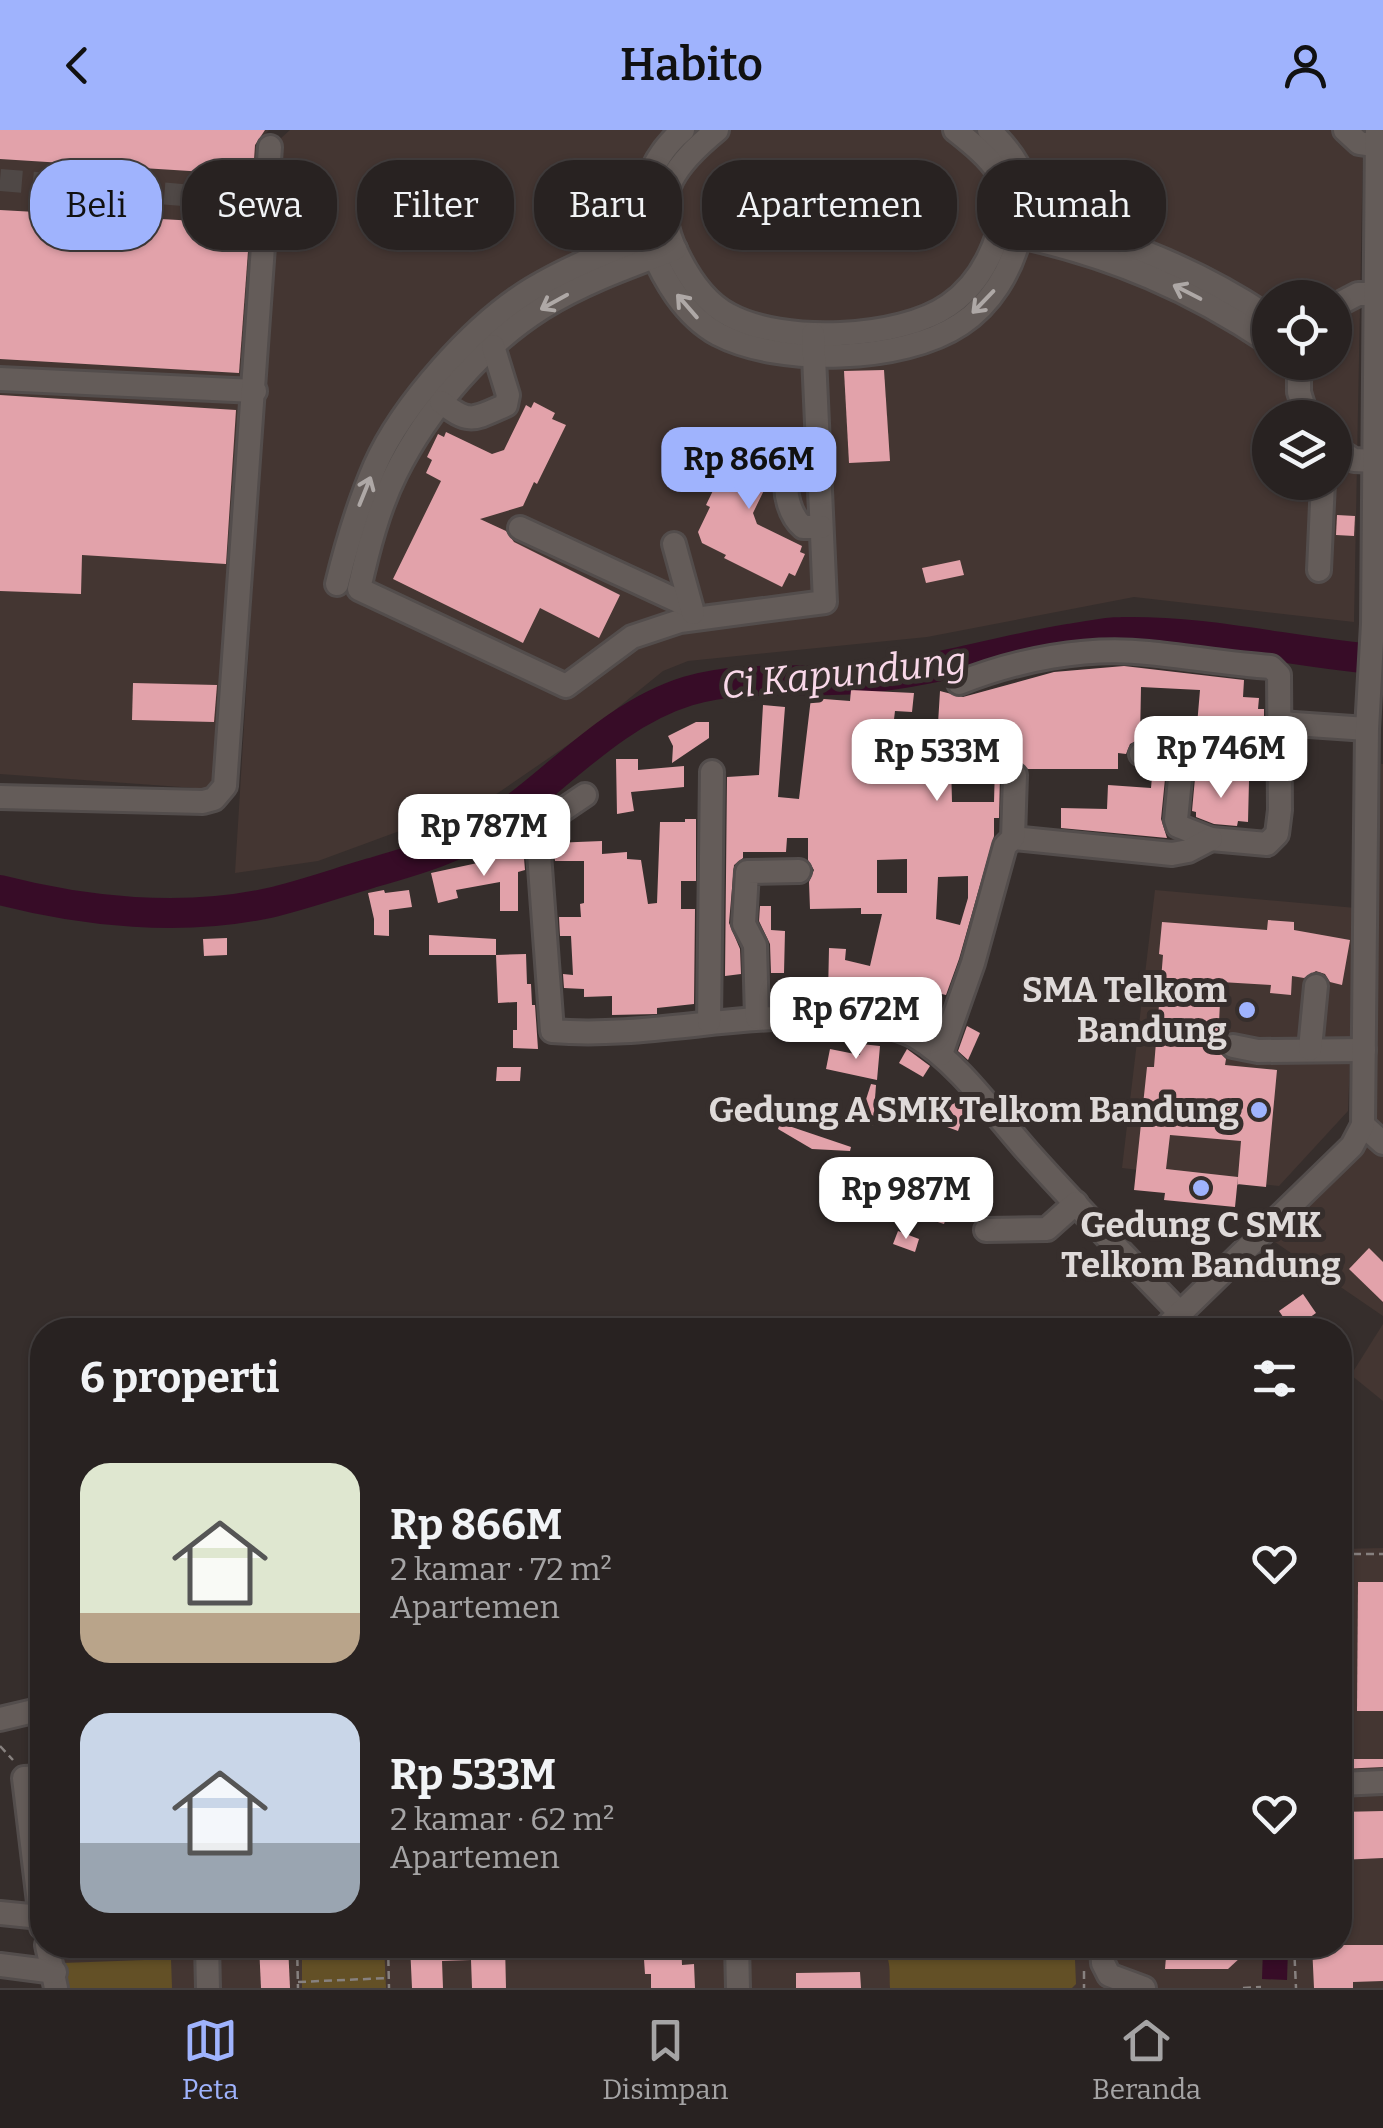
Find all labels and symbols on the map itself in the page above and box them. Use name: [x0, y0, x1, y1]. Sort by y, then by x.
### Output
one-way arrow: [1172, 282, 1202, 301]
one-way arrow: [971, 290, 995, 314]
one-way arrow: [540, 293, 569, 313]
one-way arrow: [676, 294, 699, 319]
pin: Rp 866M: [657, 427, 841, 512]
one-way arrow: [358, 476, 376, 506]
water label: Ci Kapundung: [719, 637, 969, 709]
pin: Rp 746M: [1129, 716, 1313, 801]
pin: Rp 533M: [845, 719, 1029, 804]
pin: Rp 787M: [392, 794, 576, 879]
place label: SMA Telkom Bandung: [1022, 969, 1228, 1051]
pin: Rp 672M: [764, 977, 948, 1062]
marker: SMA Telkom Bandung: [1236, 999, 1258, 1021]
place label: Gedung A SMK Telkom Bandung: [709, 1089, 1239, 1131]
marker: Gedung A SMK Telkom Bandung: [1248, 1099, 1270, 1121]
pin: Rp 987M: [814, 1157, 998, 1242]
marker: Gedung C SMK Telkom Bandung: [1190, 1177, 1212, 1199]
place label: Gedung C SMK Telkom Bandung: [1061, 1204, 1341, 1286]

